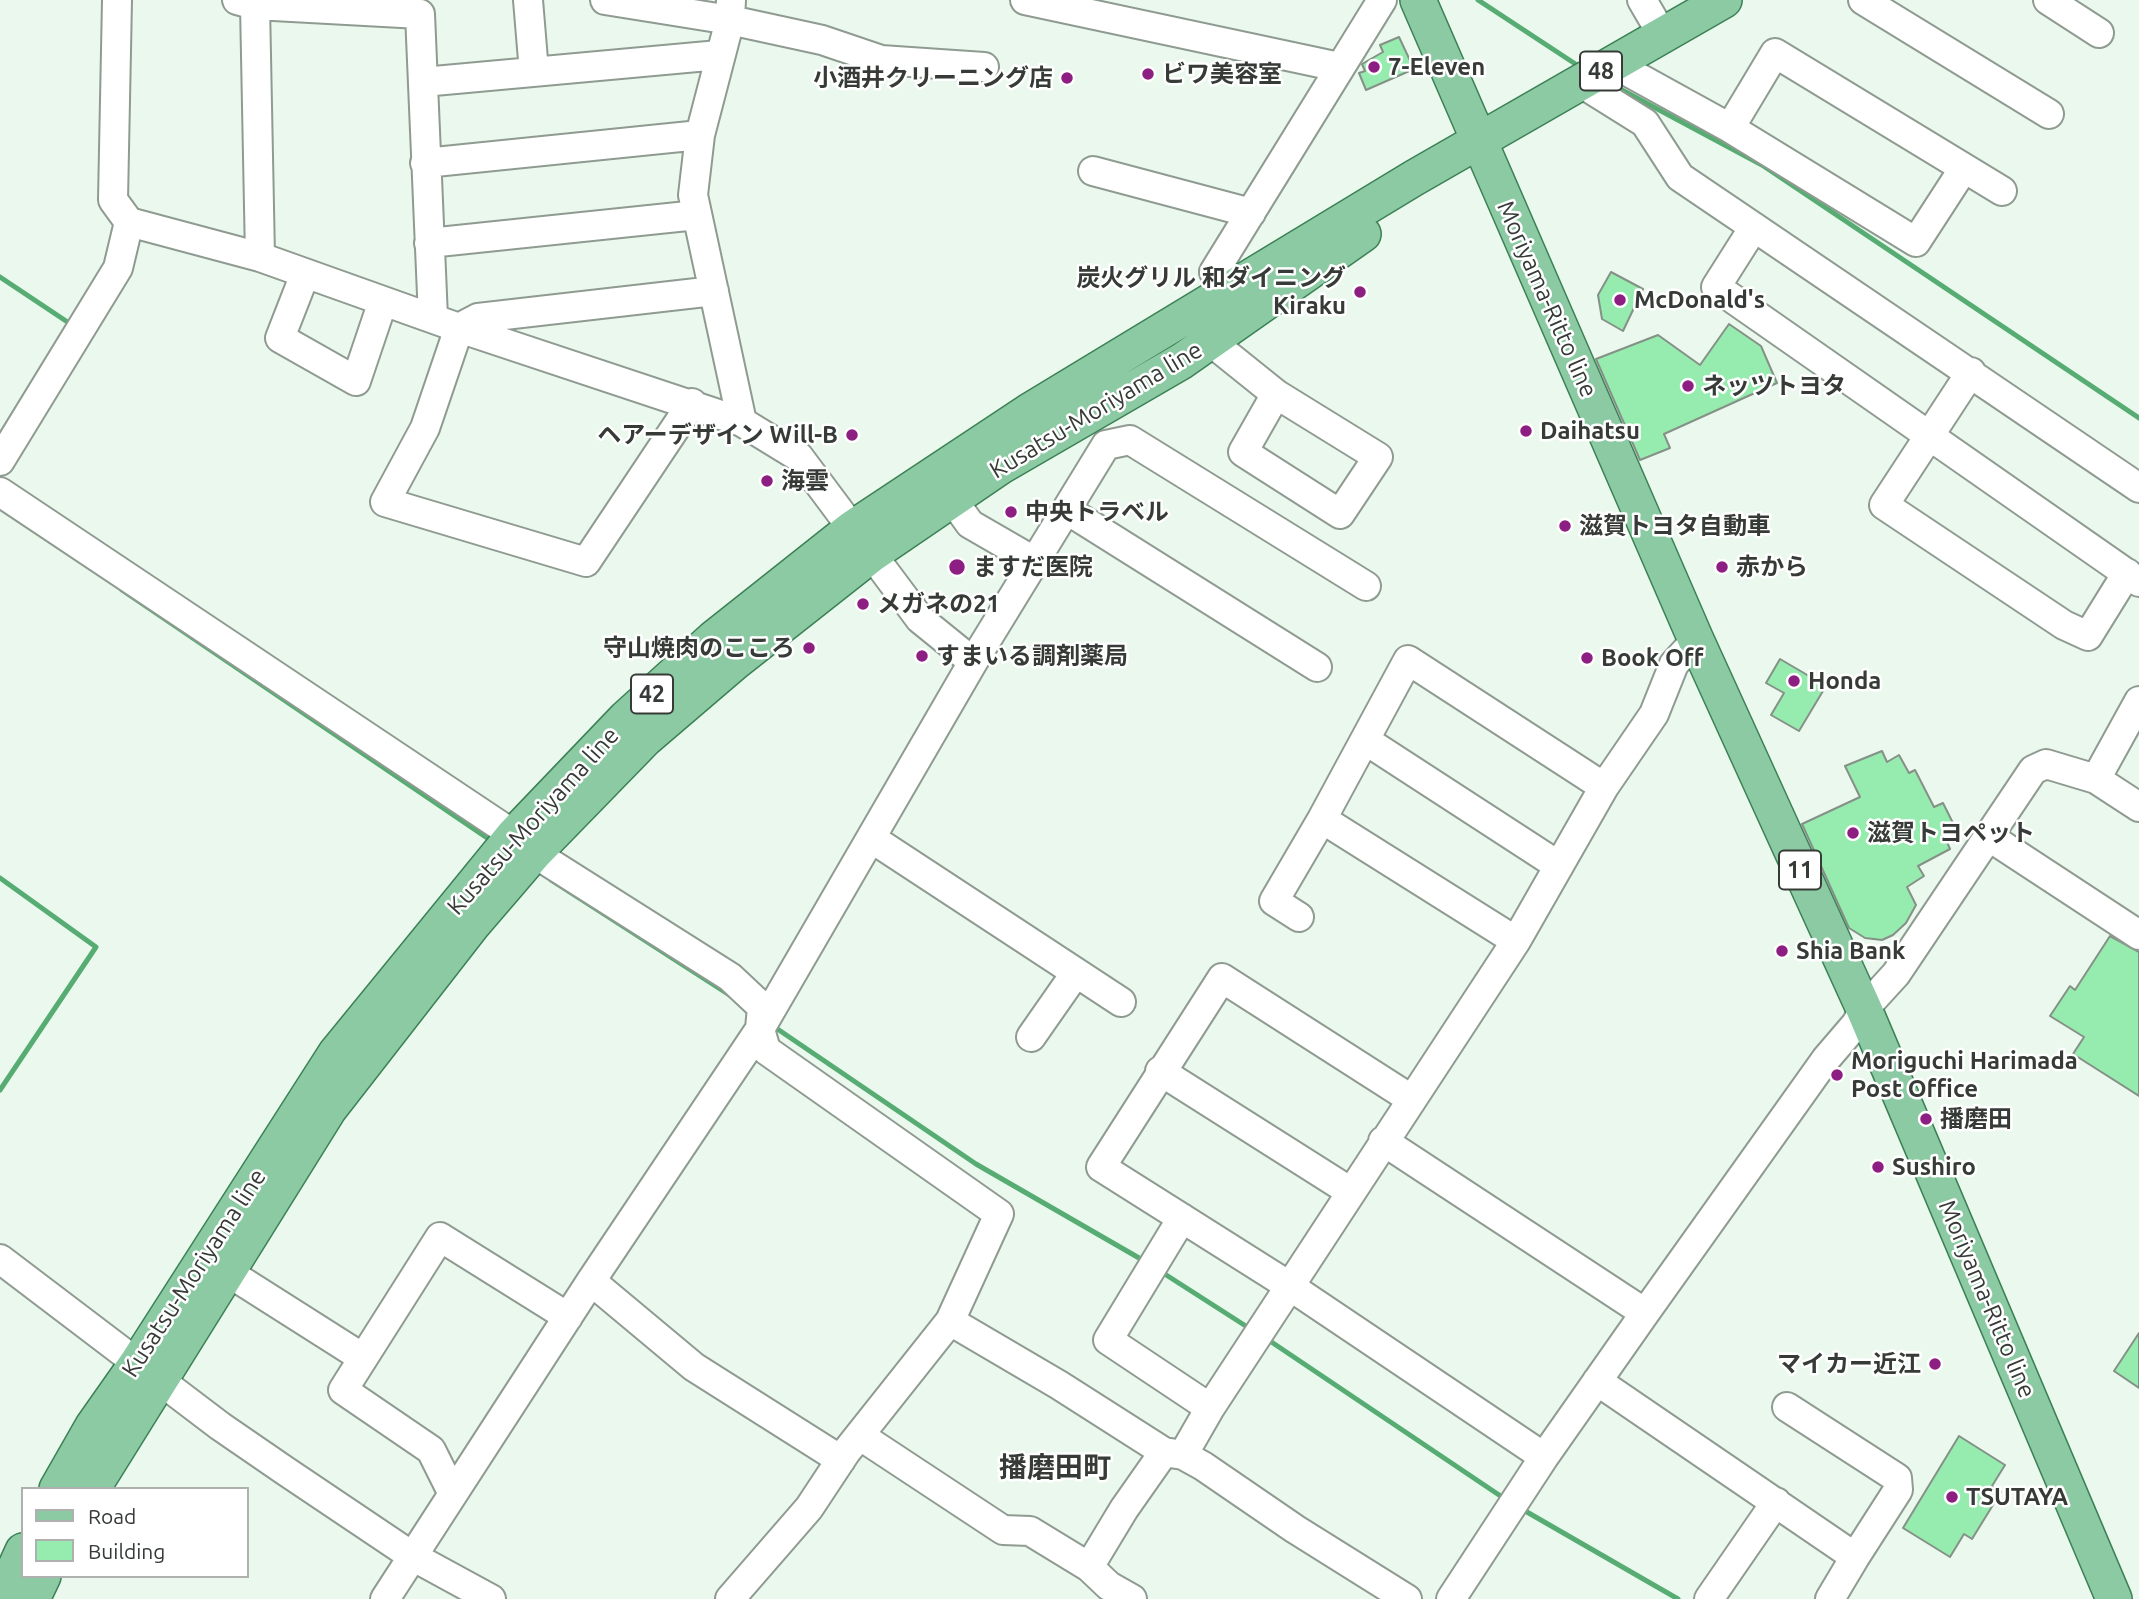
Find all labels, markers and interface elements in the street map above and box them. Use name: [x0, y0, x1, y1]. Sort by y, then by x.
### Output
road number: 48: [1580, 52, 1622, 90]
place label: 7-Eleven: [1388, 53, 1485, 81]
marker: 7-Eleven: [1366, 59, 1382, 75]
place label: ビワ美容室: [1162, 60, 1282, 88]
place label: 小酒井クリーニング店: [813, 64, 1053, 92]
marker: ビワ美容室: [1140, 66, 1156, 82]
marker: 小酒井クリーニング店: [1059, 70, 1075, 86]
street label: Moriyama-Ritto line: [1491, 196, 1603, 402]
place label: 炭火グリル 和ダイニング Kiraku: [1076, 264, 1346, 320]
marker: 炭火グリル 和ダイニング Kiraku: [1352, 284, 1368, 300]
place label: McDonald's: [1634, 286, 1765, 314]
marker: McDonald's: [1612, 292, 1628, 308]
street label: Kusatsu-Moriyama line: [985, 335, 1207, 485]
place label: ネッツトヨタ: [1702, 372, 1846, 400]
marker: ネッツトヨタ: [1680, 378, 1696, 394]
place label: Daihatsu: [1540, 417, 1640, 445]
place label: ヘアーデザイン Will-B: [597, 421, 838, 449]
marker: Daihatsu: [1518, 423, 1534, 439]
marker: ヘアーデザイン Will-B: [844, 427, 860, 443]
place label: 海雲: [781, 467, 829, 495]
marker: 海雲: [759, 473, 775, 489]
place label: 中央トラベル: [1025, 498, 1169, 526]
marker: 中央トラベル: [1003, 504, 1019, 520]
place label: 滋賀トヨタ自動車: [1579, 512, 1771, 540]
marker: 滋賀トヨタ自動車: [1557, 518, 1573, 534]
place label: ますだ医院: [973, 553, 1093, 581]
place label: 赤から: [1736, 553, 1808, 581]
marker: ますだ医院: [947, 557, 967, 577]
marker: 赤から: [1714, 559, 1730, 575]
place label: メガネの21: [877, 590, 1000, 618]
marker: メガネの21: [855, 596, 871, 612]
place label: 守山焼肉のこころ: [603, 634, 795, 662]
marker: 守山焼肉のこころ: [801, 640, 817, 656]
place label: すまいる調剤薬局: [936, 642, 1128, 670]
place label: Book Off: [1601, 644, 1704, 672]
marker: すまいる調剤薬局: [914, 648, 930, 664]
marker: Book Off: [1579, 650, 1595, 666]
place label: Honda: [1808, 667, 1881, 695]
marker: Honda: [1786, 673, 1802, 689]
road number: 42: [631, 674, 673, 714]
street label: Kusatsu-Moriyama line: [441, 721, 625, 921]
place label: 滋賀トヨペット: [1867, 819, 2035, 847]
marker: 滋賀トヨペット: [1845, 825, 1861, 841]
road number: 11: [1779, 850, 1821, 890]
place label: Shia Bank: [1796, 937, 1906, 965]
marker: Shia Bank: [1774, 943, 1790, 959]
place label: Moriguchi Harimada Post Office: [1851, 1047, 2078, 1103]
marker: Moriguchi Harimada Post Office: [1829, 1067, 1845, 1083]
place label: 播磨田: [1940, 1105, 2012, 1133]
marker: 播磨田: [1918, 1111, 1934, 1127]
place label: Sushiro: [1892, 1153, 1976, 1181]
marker: Sushiro: [1870, 1159, 1886, 1175]
street label: Kusatsu-Moriyama line: [116, 1163, 272, 1383]
street label: Moriyama-Ritto line: [1932, 1196, 2042, 1402]
place label: マイカー近江: [1777, 1350, 1921, 1378]
marker: マイカー近江: [1927, 1356, 1943, 1372]
district label: 播磨田町: [999, 1451, 1111, 1485]
place label: TSUTAYA: [1966, 1483, 2068, 1511]
legend: [21, 1487, 248, 1578]
marker: TSUTAYA: [1944, 1489, 1960, 1505]
text: Road: [88, 1504, 136, 1528]
text: Building: [88, 1539, 165, 1563]

